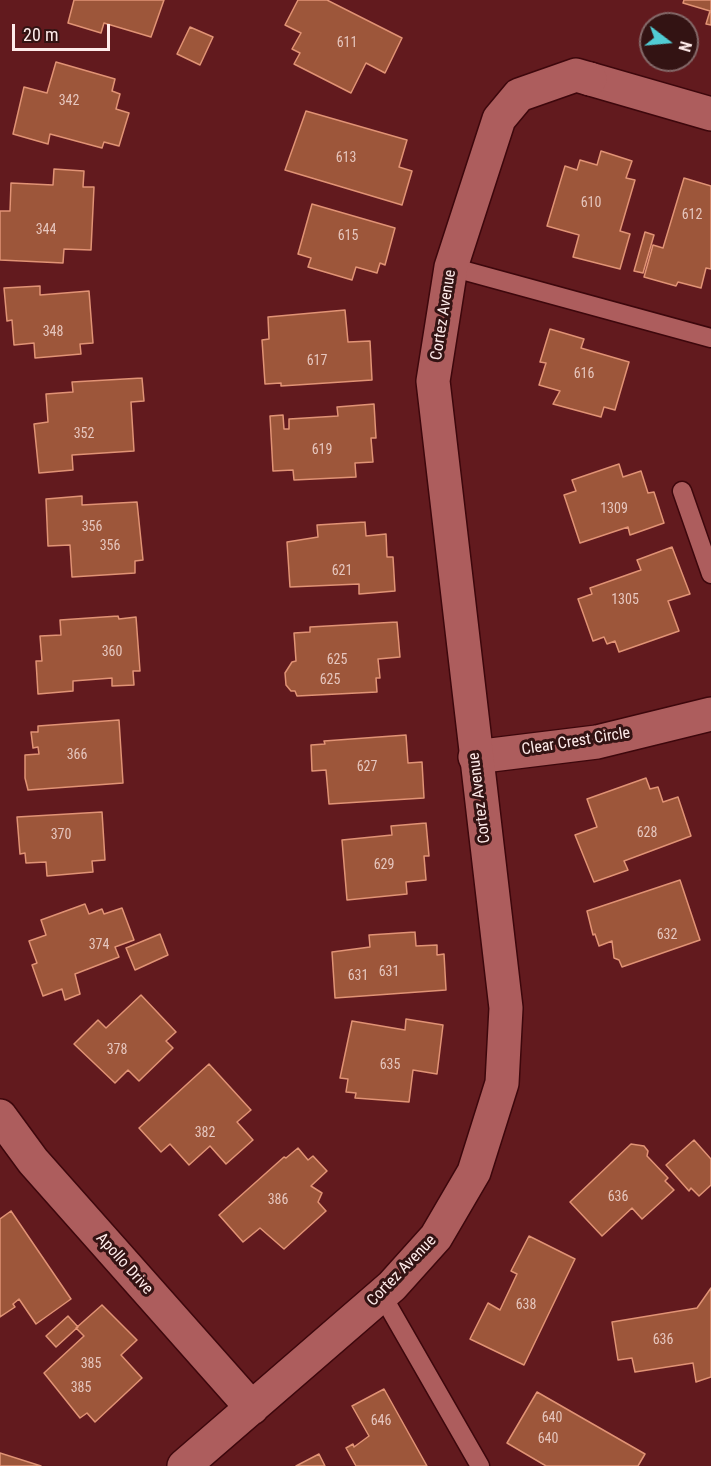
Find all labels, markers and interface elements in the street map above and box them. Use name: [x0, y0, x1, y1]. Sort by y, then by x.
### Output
scale bar: [15, 12, 112, 50]
north arrow: [639, 12, 699, 72]
text: 20 m: [23, 24, 58, 45]
house number: 611: [337, 35, 357, 51]
text: N: [674, 39, 695, 54]
house number: 342: [59, 93, 79, 109]
house number: 613: [336, 150, 356, 166]
house number: 610: [581, 195, 601, 211]
house number: 612: [682, 207, 702, 223]
house number: 344: [36, 222, 56, 238]
house number: 615: [338, 228, 358, 244]
street label: Cortez Avenue: [427, 268, 461, 362]
house number: 348: [43, 324, 63, 340]
house number: 617: [307, 353, 327, 369]
house number: 616: [574, 366, 594, 382]
house number: 352: [74, 426, 94, 442]
house number: 619: [312, 442, 332, 458]
house number: 1309: [600, 501, 628, 517]
house number: 356: [82, 519, 102, 535]
house number: 356: [100, 538, 120, 554]
house number: 621: [332, 563, 352, 579]
house number: 1305: [611, 592, 639, 608]
house number: 360: [102, 644, 122, 660]
house number: 625: [327, 652, 347, 668]
house number: 625: [320, 672, 340, 688]
street label: Clear Crest Circle: [520, 724, 632, 760]
house number: 366: [67, 747, 87, 763]
street label: Cortez Avenue: [465, 751, 495, 845]
house number: 627: [357, 759, 377, 775]
house number: 628: [637, 825, 657, 841]
house number: 370: [51, 827, 71, 843]
house number: 629: [374, 857, 394, 873]
house number: 632: [657, 927, 677, 943]
house number: 374: [89, 937, 109, 953]
house number: 631: [379, 964, 399, 980]
house number: 631: [348, 968, 368, 984]
house number: 378: [107, 1042, 127, 1058]
house number: 635: [380, 1057, 400, 1073]
house number: 382: [195, 1125, 215, 1141]
house number: 636: [608, 1189, 628, 1205]
house number: 386: [268, 1192, 288, 1208]
street label: Apollo Drive: [91, 1229, 157, 1299]
street label: Cortez Avenue: [363, 1231, 441, 1311]
house number: 638: [516, 1297, 536, 1313]
house number: 636: [653, 1332, 673, 1348]
house number: 385: [81, 1356, 101, 1372]
house number: 385: [71, 1380, 91, 1396]
house number: 640: [542, 1410, 562, 1426]
house number: 646: [371, 1413, 391, 1429]
house number: 640: [538, 1431, 558, 1447]

